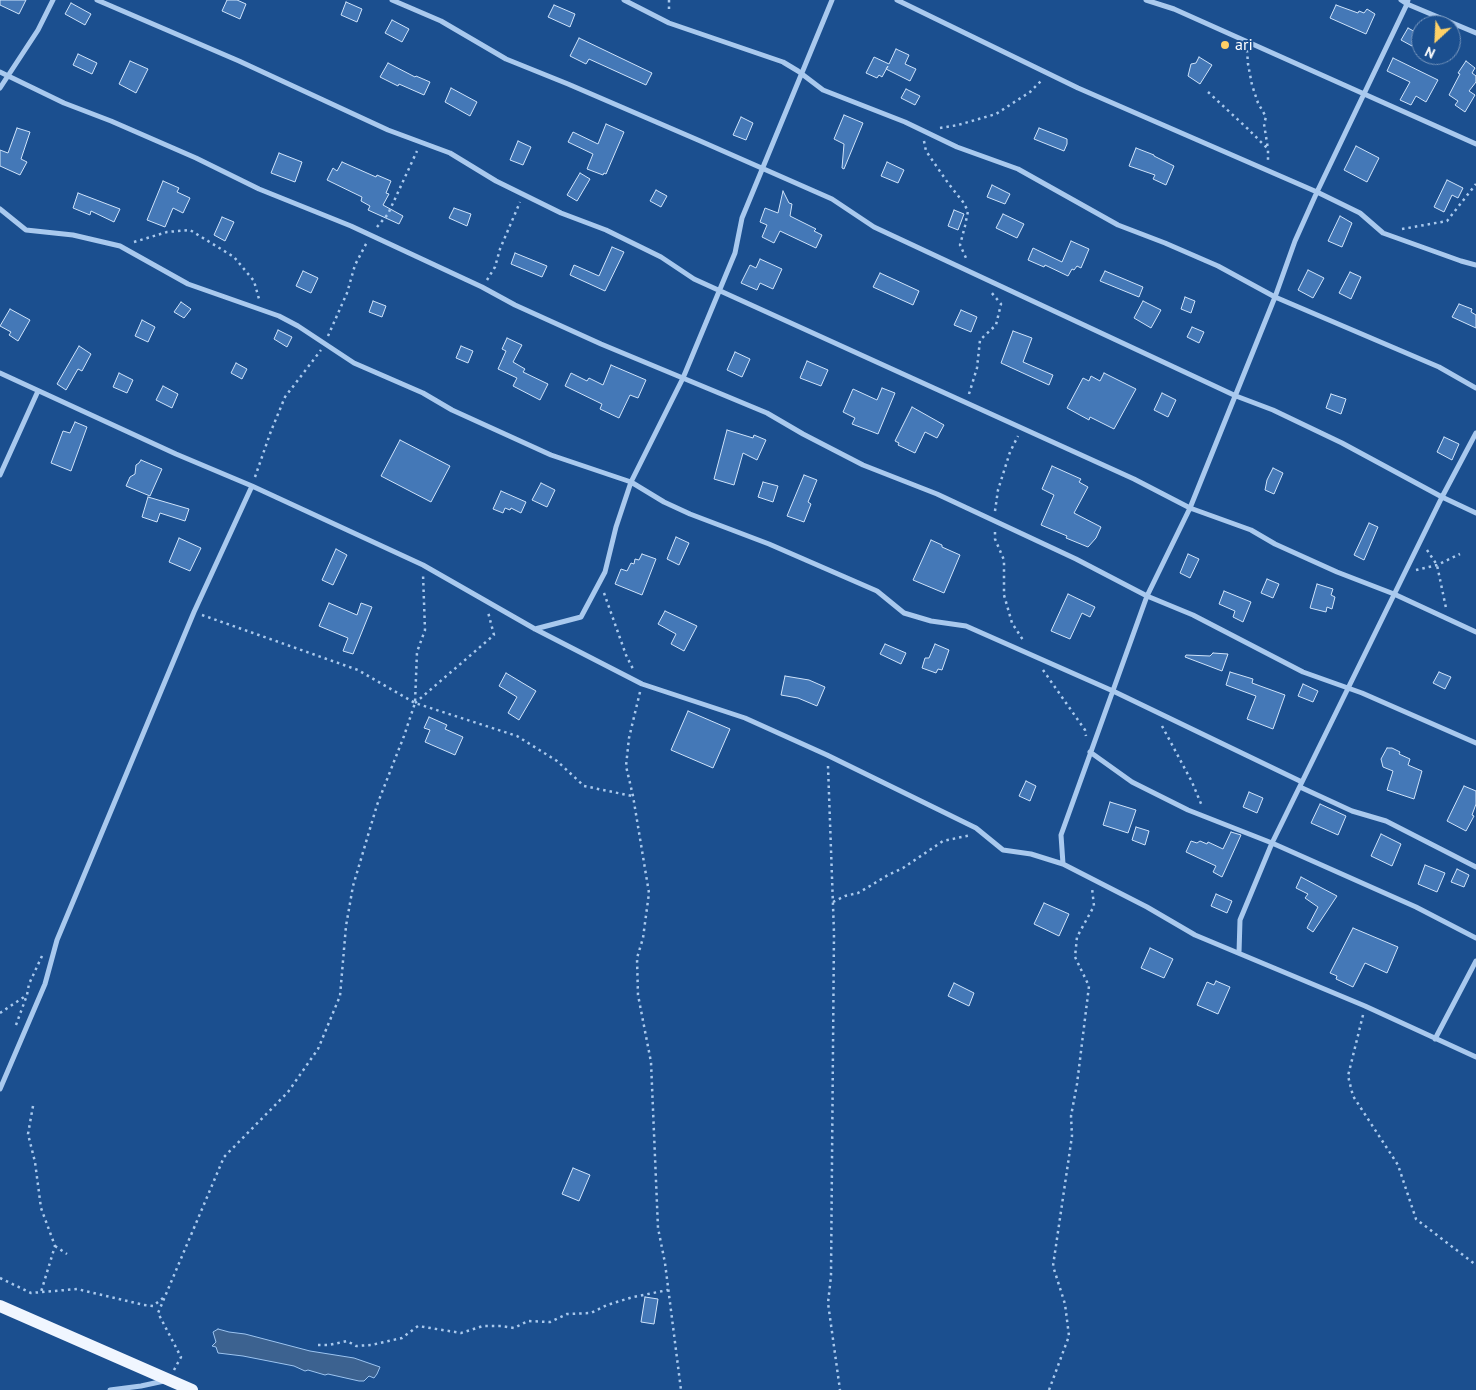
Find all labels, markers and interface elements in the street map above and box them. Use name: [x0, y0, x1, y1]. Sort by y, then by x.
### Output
north arrow: [1411, 15, 1461, 65]
place label: ari: [1235, 35, 1253, 55]
marker: ari: [1219, 39, 1231, 51]
text: N: [1422, 43, 1438, 63]

